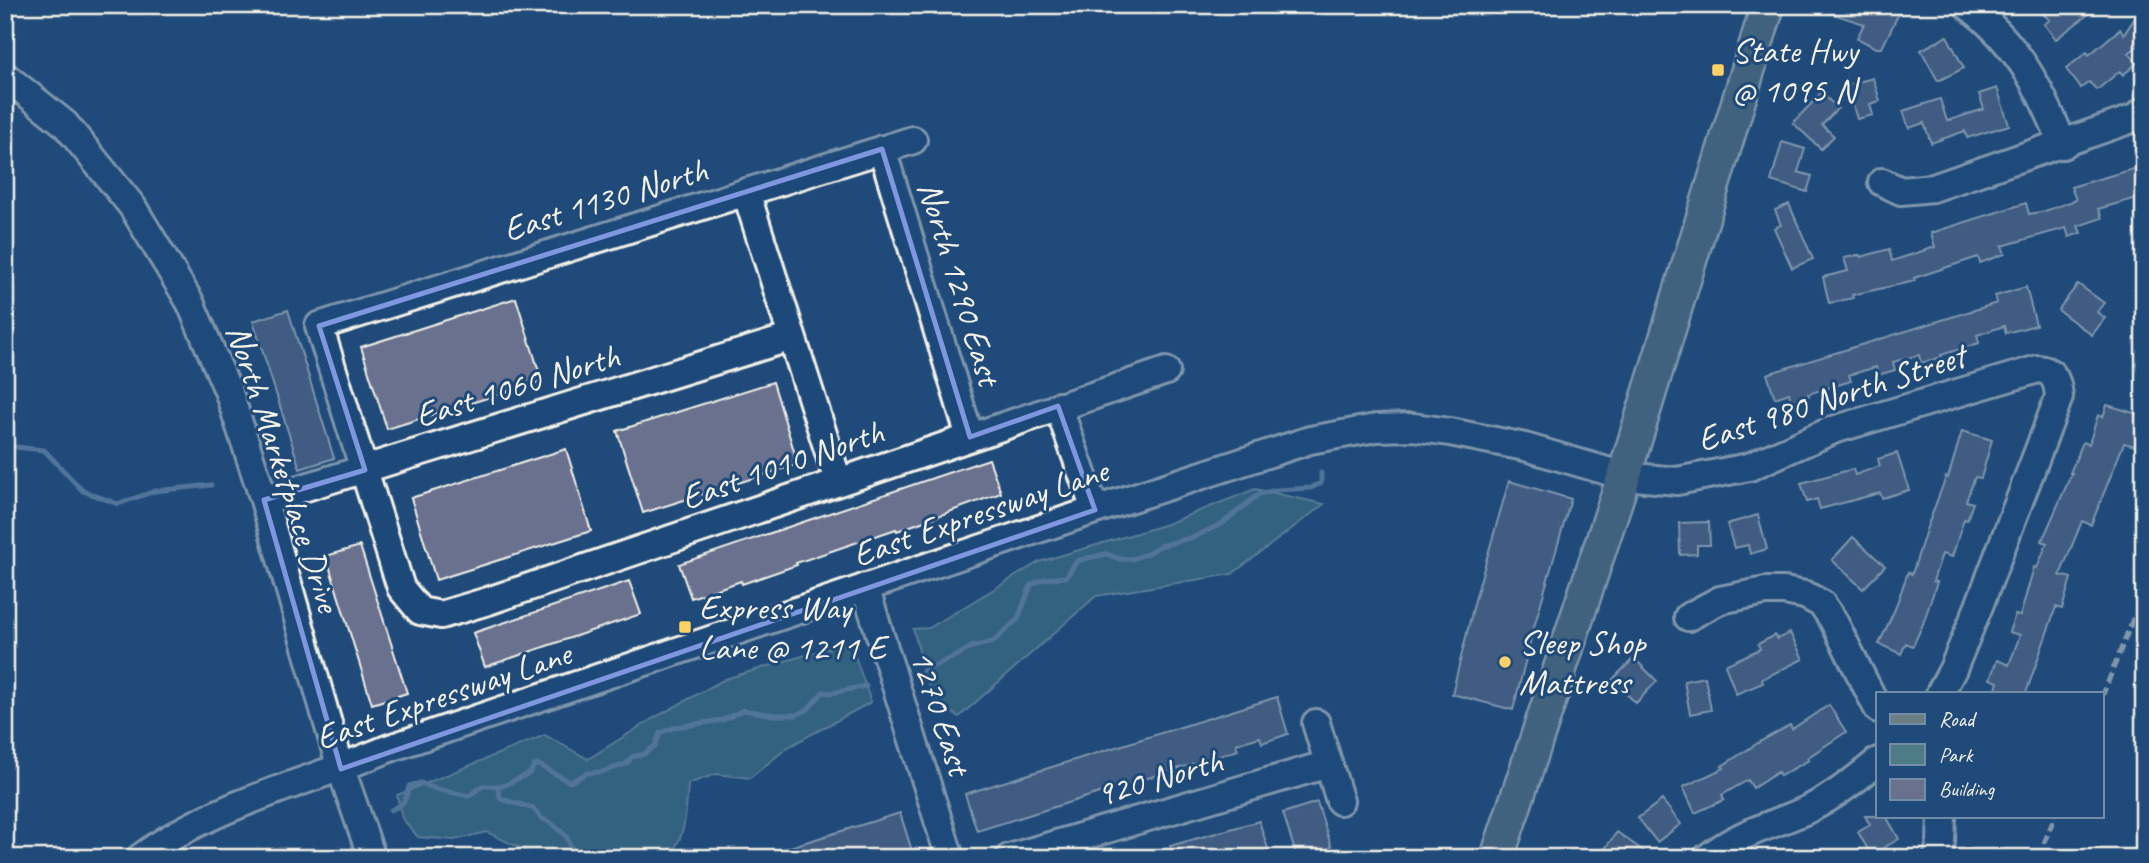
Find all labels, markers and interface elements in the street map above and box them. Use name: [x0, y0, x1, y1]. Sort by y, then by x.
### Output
place label: State Hwy @ 1095 N: [1732, 28, 1861, 113]
marker: State Hwy @ 1095 N: [1710, 62, 1726, 78]
street label: East 1130 North: [498, 147, 714, 252]
street label: North 1290 East: [907, 176, 1013, 394]
street label: North Marketplace Drive: [216, 319, 352, 620]
street label: East 980 North Street: [1692, 332, 1975, 462]
street label: East 1060 North: [410, 333, 626, 438]
street label: East 1010 North: [675, 409, 890, 520]
street label: East Expressway Lane: [847, 447, 1116, 577]
place label: Express Way Lane @ 1211 E: [699, 585, 890, 670]
marker: Express Way Lane @ 1211 E: [677, 619, 693, 635]
place label: Sleep Shop Mattress: [1519, 620, 1647, 705]
street label: East Expressway Lane: [310, 630, 579, 760]
street label: 1270 East: [899, 644, 983, 784]
marker: Sleep Shop Mattress: [1497, 654, 1513, 670]
legend: [1876, 692, 2104, 818]
text: Road: [1939, 706, 1978, 732]
street label: 920 North: [1091, 738, 1228, 817]
text: Park: [1939, 742, 1974, 768]
text: Building: [1939, 776, 1996, 802]

